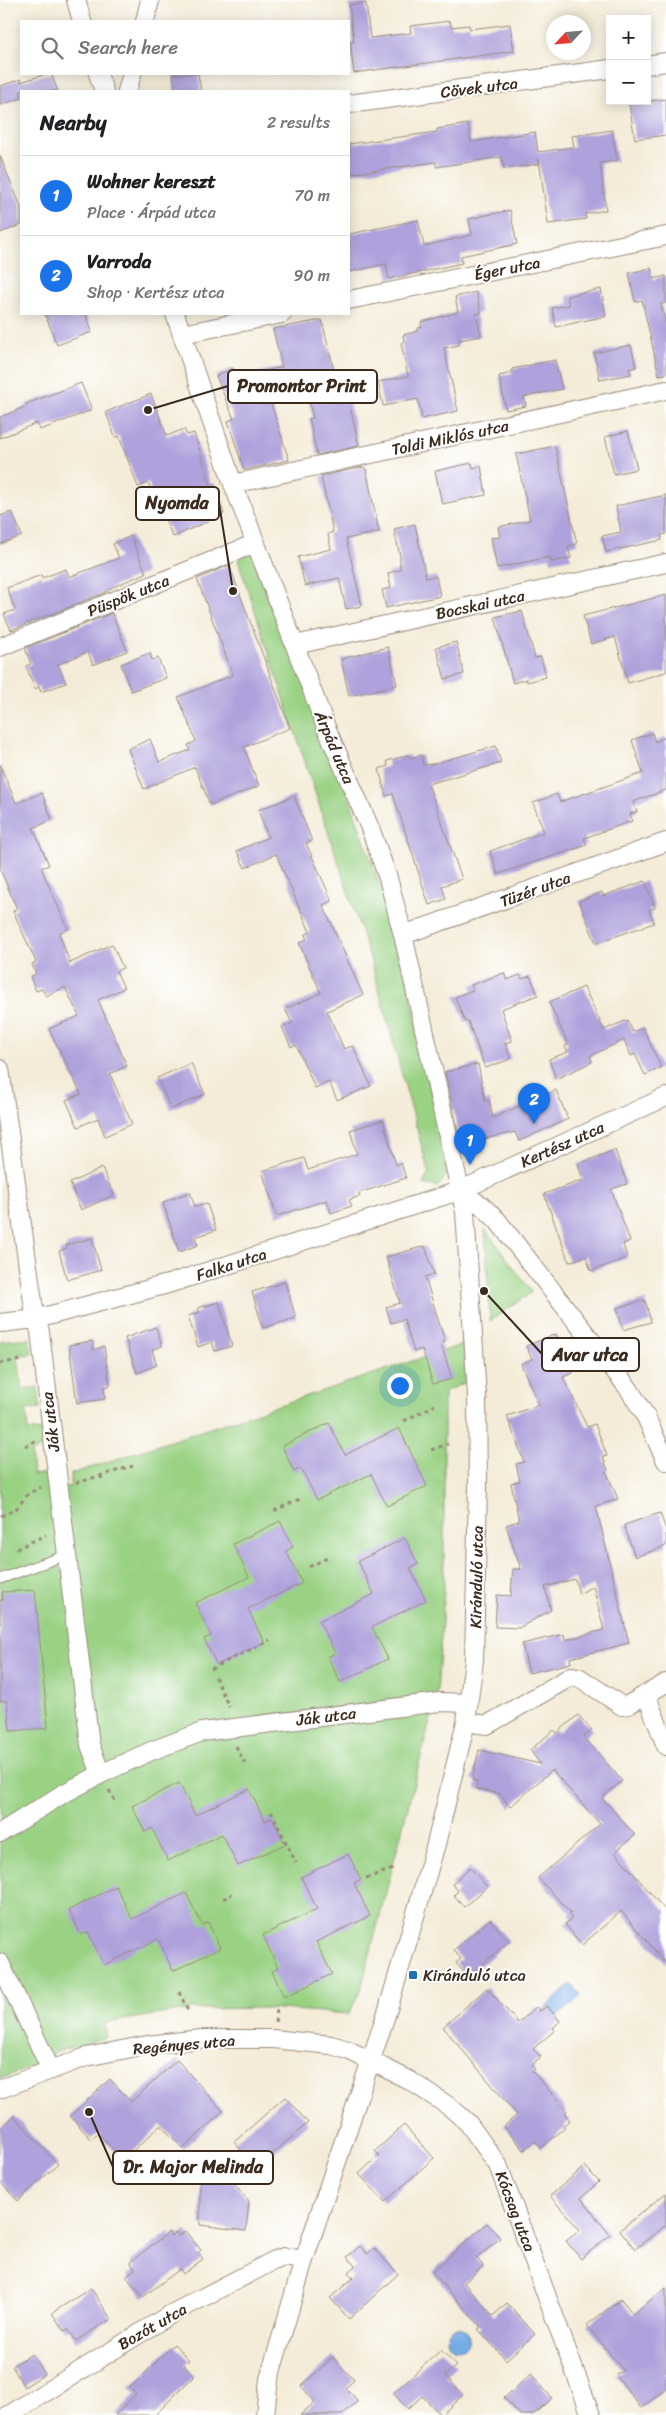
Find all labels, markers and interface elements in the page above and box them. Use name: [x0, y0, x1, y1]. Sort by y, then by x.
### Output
north arrow: [546, 15, 591, 60]
map controls: [606, 15, 651, 105]
button: +: [606, 15, 651, 60]
search box: [20, 20, 350, 75]
text: Search here: [78, 31, 178, 64]
icon: search: [38, 34, 66, 62]
button: −: [606, 60, 651, 105]
street label: Cövek utca: [439, 68, 519, 107]
text: Nearby: [40, 104, 106, 142]
text: 2 results: [267, 108, 330, 137]
text: Wohner kereszt: [87, 165, 216, 198]
text: 1: [53, 181, 59, 210]
text: 70 m: [294, 181, 330, 210]
text: Place · Árpád utca: [87, 198, 216, 227]
text: Varroda: [87, 245, 151, 278]
street label: Éger utca: [471, 248, 543, 289]
text: 2: [51, 261, 61, 290]
text: 90 m: [294, 261, 330, 290]
text: Shop · Kertész utca: [87, 278, 224, 307]
callout: Promontor Print: [228, 370, 377, 403]
text: Promontor Print: [237, 370, 367, 402]
street label: Toldi Miklós utca: [389, 411, 512, 464]
callout: Nyomda: [136, 487, 219, 520]
text: Nyomda: [144, 487, 210, 519]
street label: Püspök utca: [83, 565, 175, 625]
street label: Bocskai utca: [433, 581, 528, 628]
street label: Árpád utca: [306, 705, 363, 790]
street label: Tüzér utca: [496, 863, 576, 916]
pin: 2: [518, 1083, 550, 1124]
street label: Kertész utca: [515, 1113, 610, 1176]
pin: 1: [454, 1124, 486, 1165]
street label: Falka utca: [192, 1239, 270, 1290]
callout: Avar utca: [542, 1338, 639, 1371]
text: Avar utca: [551, 1339, 629, 1371]
your location: [387, 1373, 413, 1399]
street label: Ják utca: [32, 1390, 69, 1454]
street label: Kiránduló utca: [461, 1525, 492, 1629]
street label: Ják utca: [294, 1698, 358, 1735]
place label: Kiránduló utca: [423, 1961, 526, 1990]
marker: Kiránduló utca: [407, 1969, 419, 1981]
street label: Regényes utca: [132, 2026, 236, 2063]
callout: Dr. Major Melinda: [113, 2151, 273, 2184]
text: Dr. Major Melinda: [123, 2151, 264, 2183]
street label: Kócsag utca: [487, 2166, 544, 2256]
street label: Bozót utca: [112, 2295, 192, 2358]

